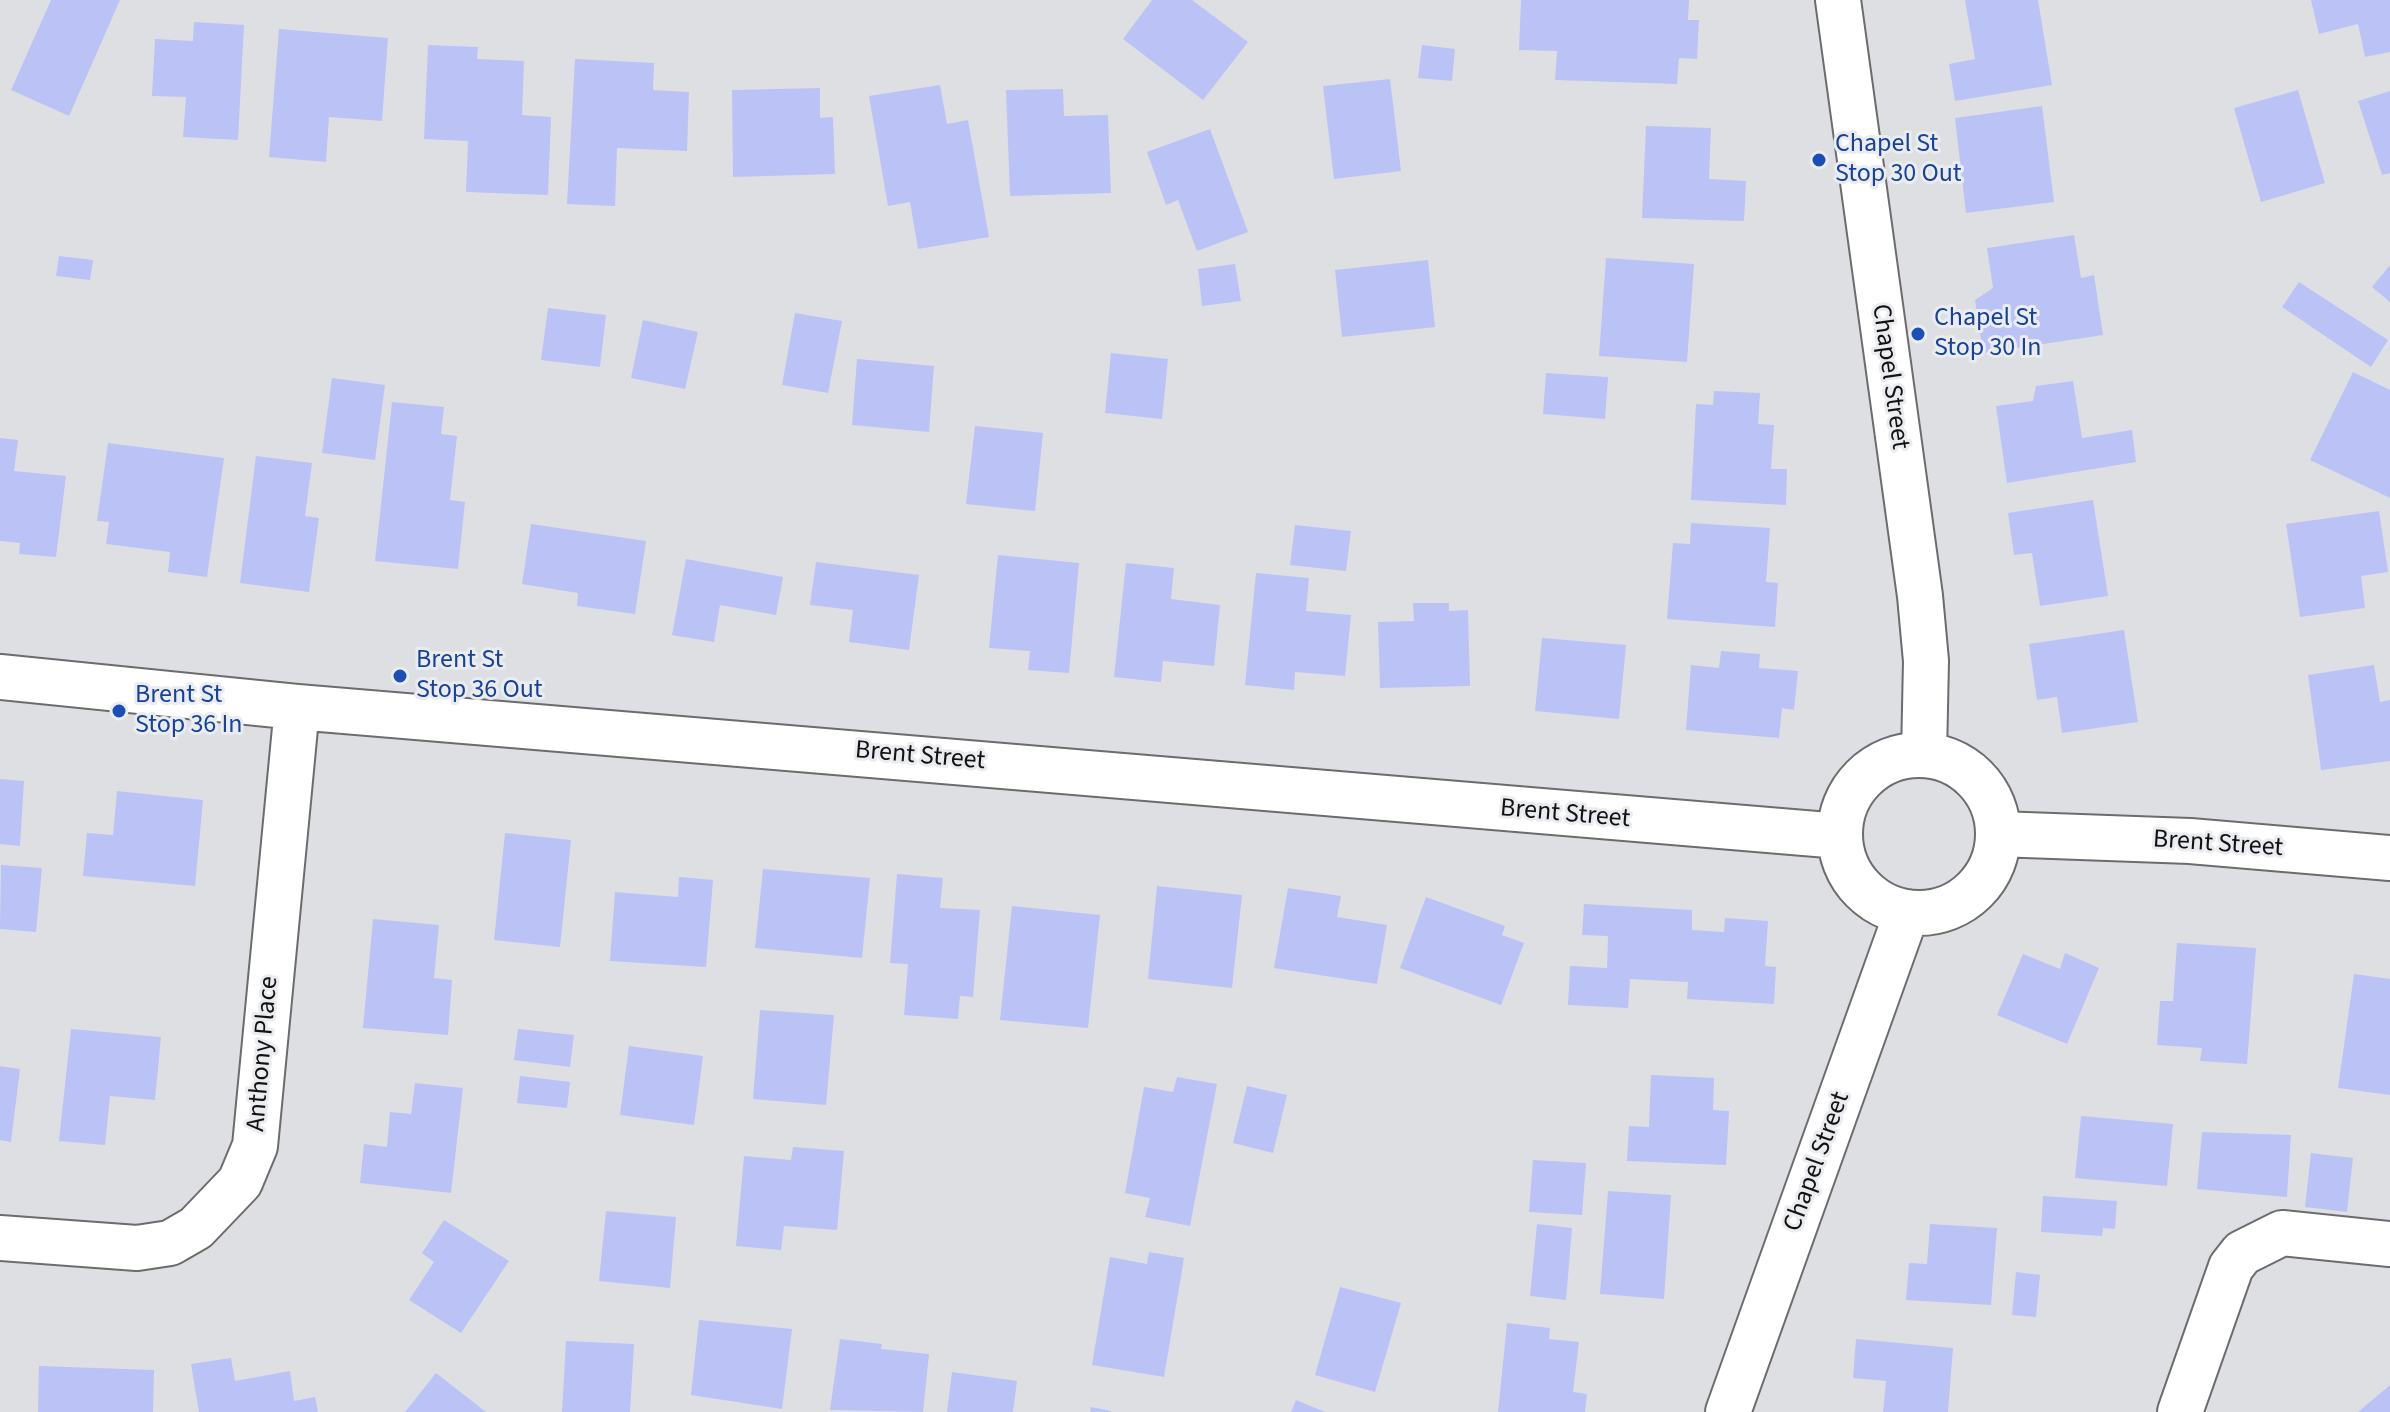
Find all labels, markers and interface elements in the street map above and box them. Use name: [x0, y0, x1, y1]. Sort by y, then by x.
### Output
place label: Chapel St Stop 30 Out: [1835, 129, 1962, 190]
marker: Chapel St Stop 30 Out: [1810, 151, 1828, 169]
street label: Chapel Street: [1863, 302, 1915, 452]
place label: Chapel St Stop 30 In: [1934, 303, 2042, 364]
marker: Chapel St Stop 30 In: [1909, 325, 1927, 343]
place label: Brent St Stop 36 Out: [416, 645, 543, 706]
marker: Brent St Stop 36 Out: [391, 667, 409, 685]
place label: Brent St Stop 36 In: [135, 680, 243, 742]
marker: Brent St Stop 36 In: [110, 702, 128, 720]
street label: Brent Street: [854, 736, 986, 778]
street label: Brent Street: [1499, 794, 1631, 836]
street label: Brent Street: [2152, 825, 2284, 865]
street label: Anthony Place: [242, 975, 286, 1133]
street label: Chapel Street: [1778, 1088, 1858, 1236]

